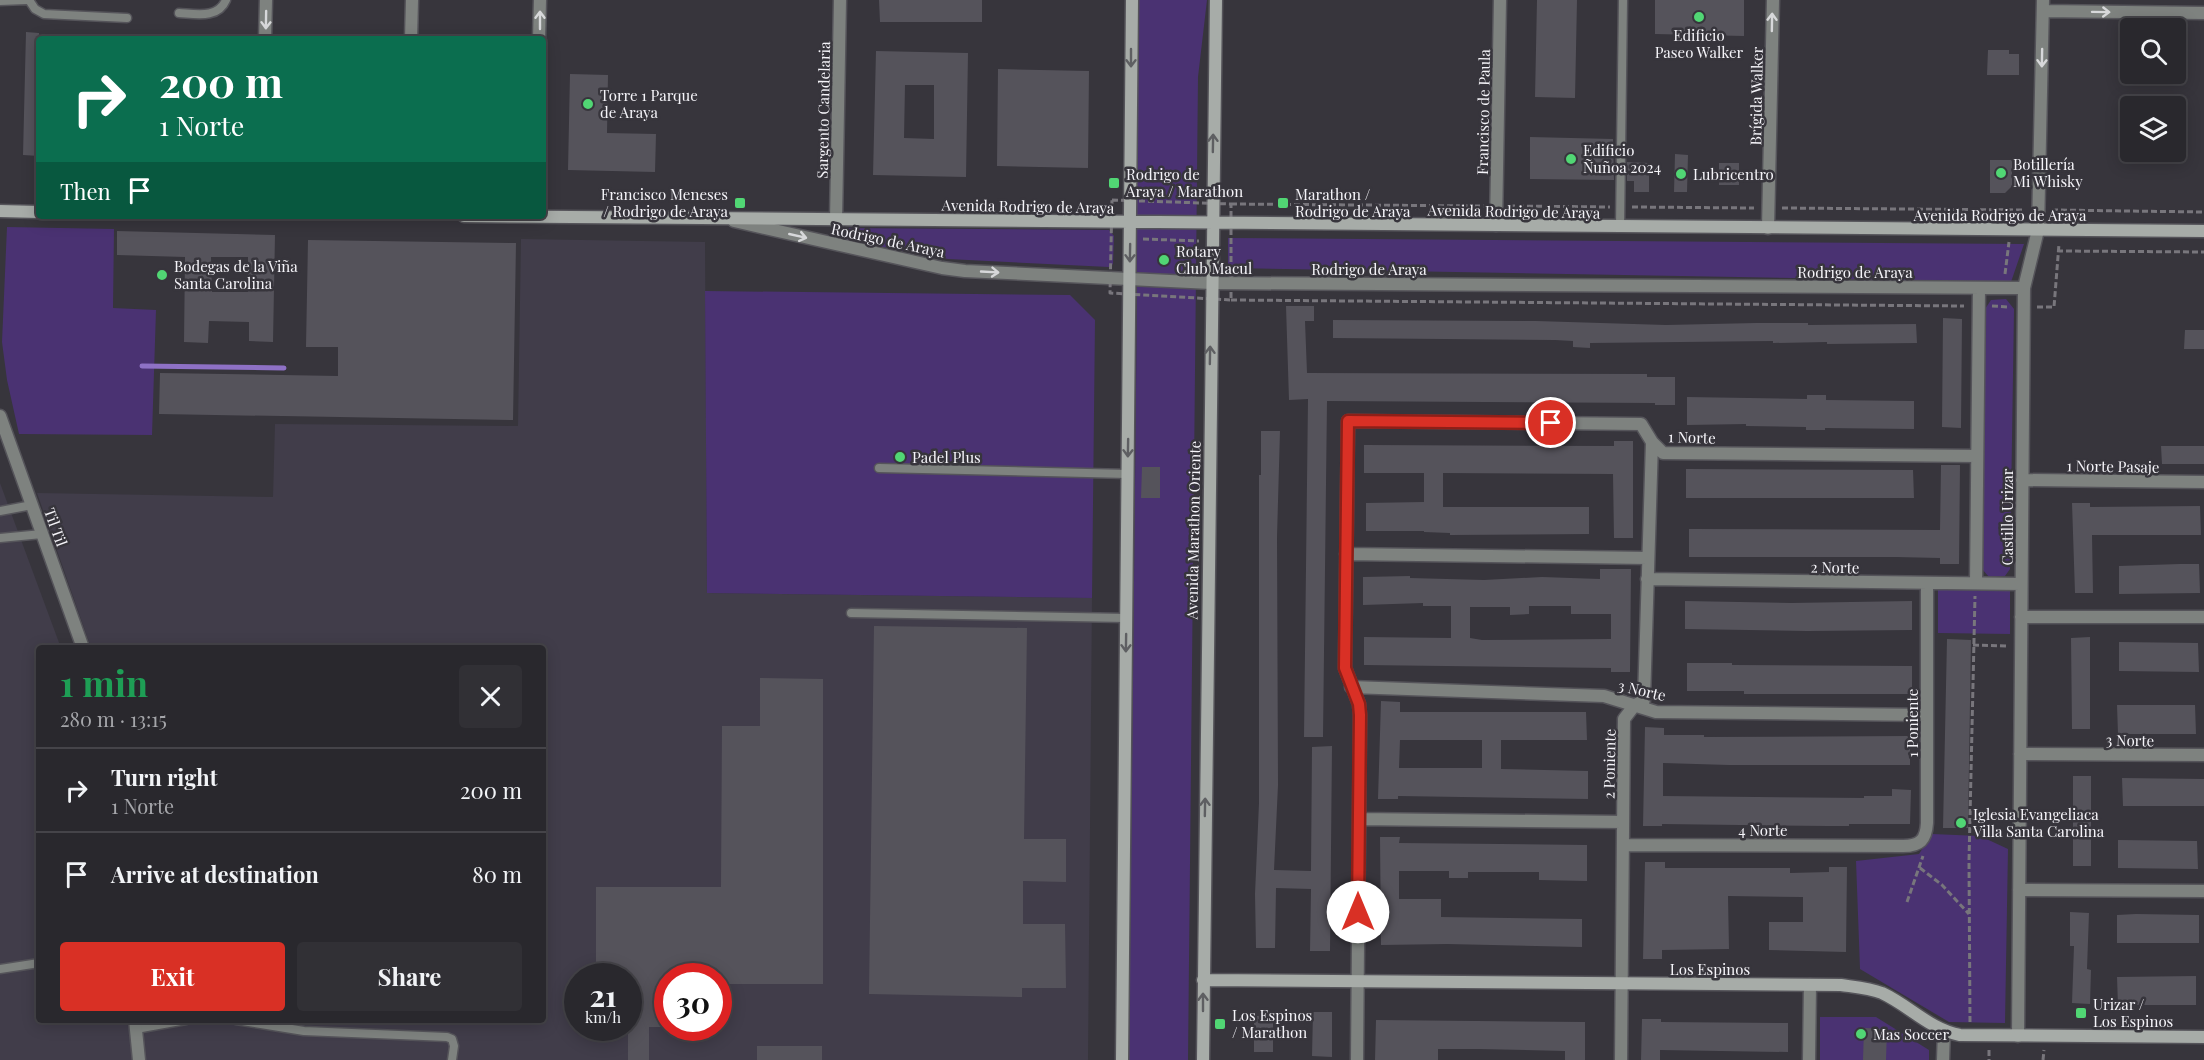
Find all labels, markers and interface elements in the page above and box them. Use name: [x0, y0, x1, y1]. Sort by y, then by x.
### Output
one-way arrow: [2091, 6, 2111, 18]
one-way arrow: [260, 9, 272, 29]
one-way arrow: [534, 10, 546, 30]
marker: Edificio Paseo Walker: [1692, 10, 1706, 24]
one-way arrow: [1767, 13, 1778, 33]
map controls: [2120, 18, 2186, 162]
button: search: [2120, 18, 2186, 84]
place label: Edificio Paseo Walker: [1655, 25, 1744, 62]
street label: Sargento Candelaria: [812, 41, 834, 179]
street label: Brígida Walker: [1745, 46, 1767, 145]
one-way arrow: [1125, 48, 1137, 68]
street label: Francisco de Paula: [1472, 48, 1494, 175]
one-way arrow: [2036, 48, 2048, 68]
text: 200 m: [159, 53, 283, 109]
icon: right: [60, 60, 138, 138]
place label: Torre 1 Parque de Araya: [600, 85, 698, 122]
button: layers: [2120, 96, 2186, 162]
marker: Torre 1 Parque de Araya: [581, 97, 595, 111]
text: 1 Norte: [159, 107, 244, 143]
one-way arrow: [1207, 134, 1219, 154]
place label: Edificio Ñuñoa 2024: [1583, 140, 1661, 177]
marker: Edificio Ñuñoa 2024: [1564, 152, 1578, 166]
place label: Botillería Mi Whisky: [2013, 154, 2083, 191]
place label: Rodrigo de Araya / Marathon: [1125, 164, 1243, 201]
place label: Lubricentro: [1693, 164, 1774, 184]
marker: Botillería Mi Whisky: [1994, 166, 2008, 180]
marker: Lubricentro: [1674, 167, 1688, 181]
icon: arrive: [123, 174, 156, 207]
text: Then: [60, 176, 111, 206]
marker: Rodrigo de Araya / Marathon: [1107, 176, 1121, 190]
place label: Francisco Meneses / Rodrigo de Araya: [601, 184, 729, 221]
place label: Marathon / Rodrigo de Araya: [1295, 184, 1411, 221]
street label: Avenida Rodrigo de Araya: [940, 194, 1115, 218]
marker: Francisco Meneses / Rodrigo de Araya: [733, 196, 747, 210]
marker: Marathon / Rodrigo de Araya: [1276, 196, 1290, 210]
street label: Avenida Rodrigo de Araya: [1426, 199, 1601, 223]
street label: Avenida Rodrigo de Araya: [1913, 205, 2087, 225]
street label: Rodrigo de Araya: [829, 218, 947, 262]
one-way arrow: [788, 231, 808, 242]
place label: Rotary Club Macul: [1176, 241, 1252, 278]
one-way arrow: [1124, 243, 1136, 263]
marker: Rotary Club Macul: [1157, 253, 1171, 267]
place label: Bodegas de la Viña Santa Carolina: [174, 256, 298, 293]
street label: Rodrigo de Araya: [1311, 259, 1427, 279]
street label: Rodrigo de Araya: [1797, 262, 1913, 282]
one-way arrow: [979, 266, 999, 277]
marker: Bodegas de la Viña Santa Carolina: [155, 268, 169, 282]
one-way arrow: [1204, 346, 1216, 366]
pin: [1525, 397, 1576, 448]
icon: arrive: [1534, 406, 1567, 439]
street label: 1 Norte: [1668, 426, 1716, 448]
one-way arrow: [1122, 438, 1134, 458]
street label: Avenida Marathon Oriente: [1181, 441, 1205, 620]
place label: Padel Plus: [912, 447, 981, 467]
marker: Padel Plus: [893, 450, 907, 464]
street label: 1 Norte Pasaje: [2066, 455, 2160, 477]
street label: Castillo Urizar: [1997, 468, 2017, 565]
street label: Til Til: [40, 505, 72, 549]
street label: 2 Norte: [1810, 557, 1860, 577]
one-way arrow: [1120, 633, 1132, 653]
text: 1 min: [60, 658, 148, 706]
button: close: [459, 665, 522, 728]
street label: 3 Norte: [1616, 675, 1668, 705]
street label: 1 Poniente: [1902, 689, 1922, 757]
text: 280 m · 13:15: [60, 705, 167, 732]
street label: 2 Poniente: [1598, 729, 1620, 799]
street label: 3 Norte: [2106, 730, 2154, 750]
text: Turn right: [111, 762, 217, 792]
icon: right: [60, 774, 93, 807]
text: 200 m: [460, 775, 522, 805]
text: 1 Norte: [111, 792, 174, 819]
one-way arrow: [1199, 797, 1211, 817]
place label: Iglesia Evangeliaca Villa Santa Carolina: [1972, 804, 2105, 841]
marker: Iglesia Evangeliaca Villa Santa Carolina: [1954, 816, 1968, 830]
street label: 4 Norte: [1738, 820, 1788, 840]
icon: arrive: [60, 858, 93, 891]
text: Arrive at destination: [111, 859, 319, 889]
text: 80 m: [472, 859, 522, 889]
position arrow: [1326, 880, 1390, 944]
button: Exit: [60, 942, 285, 1011]
button: Share: [297, 942, 522, 1011]
street label: Los Espinos: [1670, 959, 1750, 979]
speed limit sign: 30: [654, 963, 732, 1041]
text: 21: [589, 975, 617, 1015]
one-way arrow: [1197, 992, 1209, 1012]
place label: Urizar / Los Espinos: [2093, 994, 2173, 1031]
place label: Los Espinos / Marathon: [1232, 1005, 1312, 1042]
marker: Urizar / Los Espinos: [2074, 1006, 2088, 1020]
text: km/h: [585, 1007, 621, 1027]
marker: Los Espinos / Marathon: [1213, 1017, 1227, 1031]
place label: Mas Soccer: [1873, 1024, 1949, 1044]
marker: Mas Soccer: [1854, 1027, 1868, 1041]

